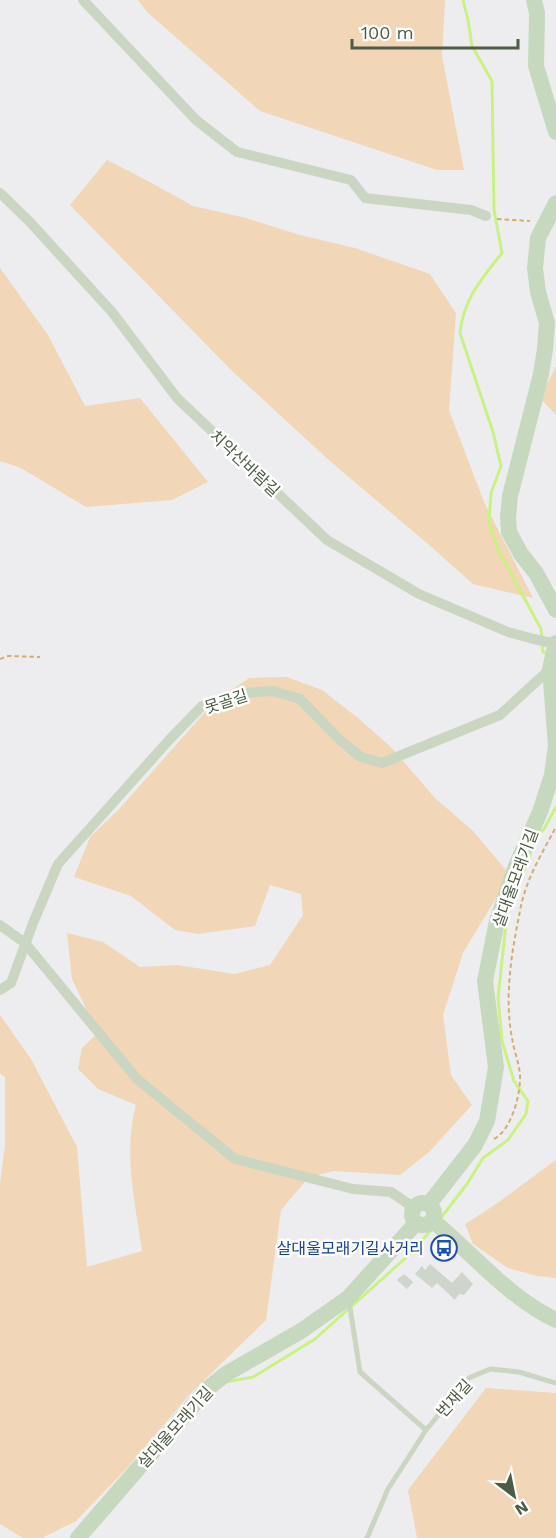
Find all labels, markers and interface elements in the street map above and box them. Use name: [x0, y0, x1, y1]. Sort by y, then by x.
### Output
scale bar: [352, 12, 518, 50]
text: 100 m: [361, 22, 414, 43]
street label: 치악산바람길: [206, 426, 283, 500]
street label: 못골길: [202, 686, 250, 717]
street label: 살대울모래기길: [489, 827, 542, 930]
bus stop icon: 살대울모래기길사거리: [429, 1233, 459, 1263]
place label: 살대울모래기길사거리: [277, 1239, 424, 1258]
street label: 번재길: [433, 1376, 476, 1421]
street label: 살대울모래기길: [134, 1383, 217, 1472]
north arrow: [484, 1466, 544, 1526]
text: N: [512, 1497, 532, 1519]

